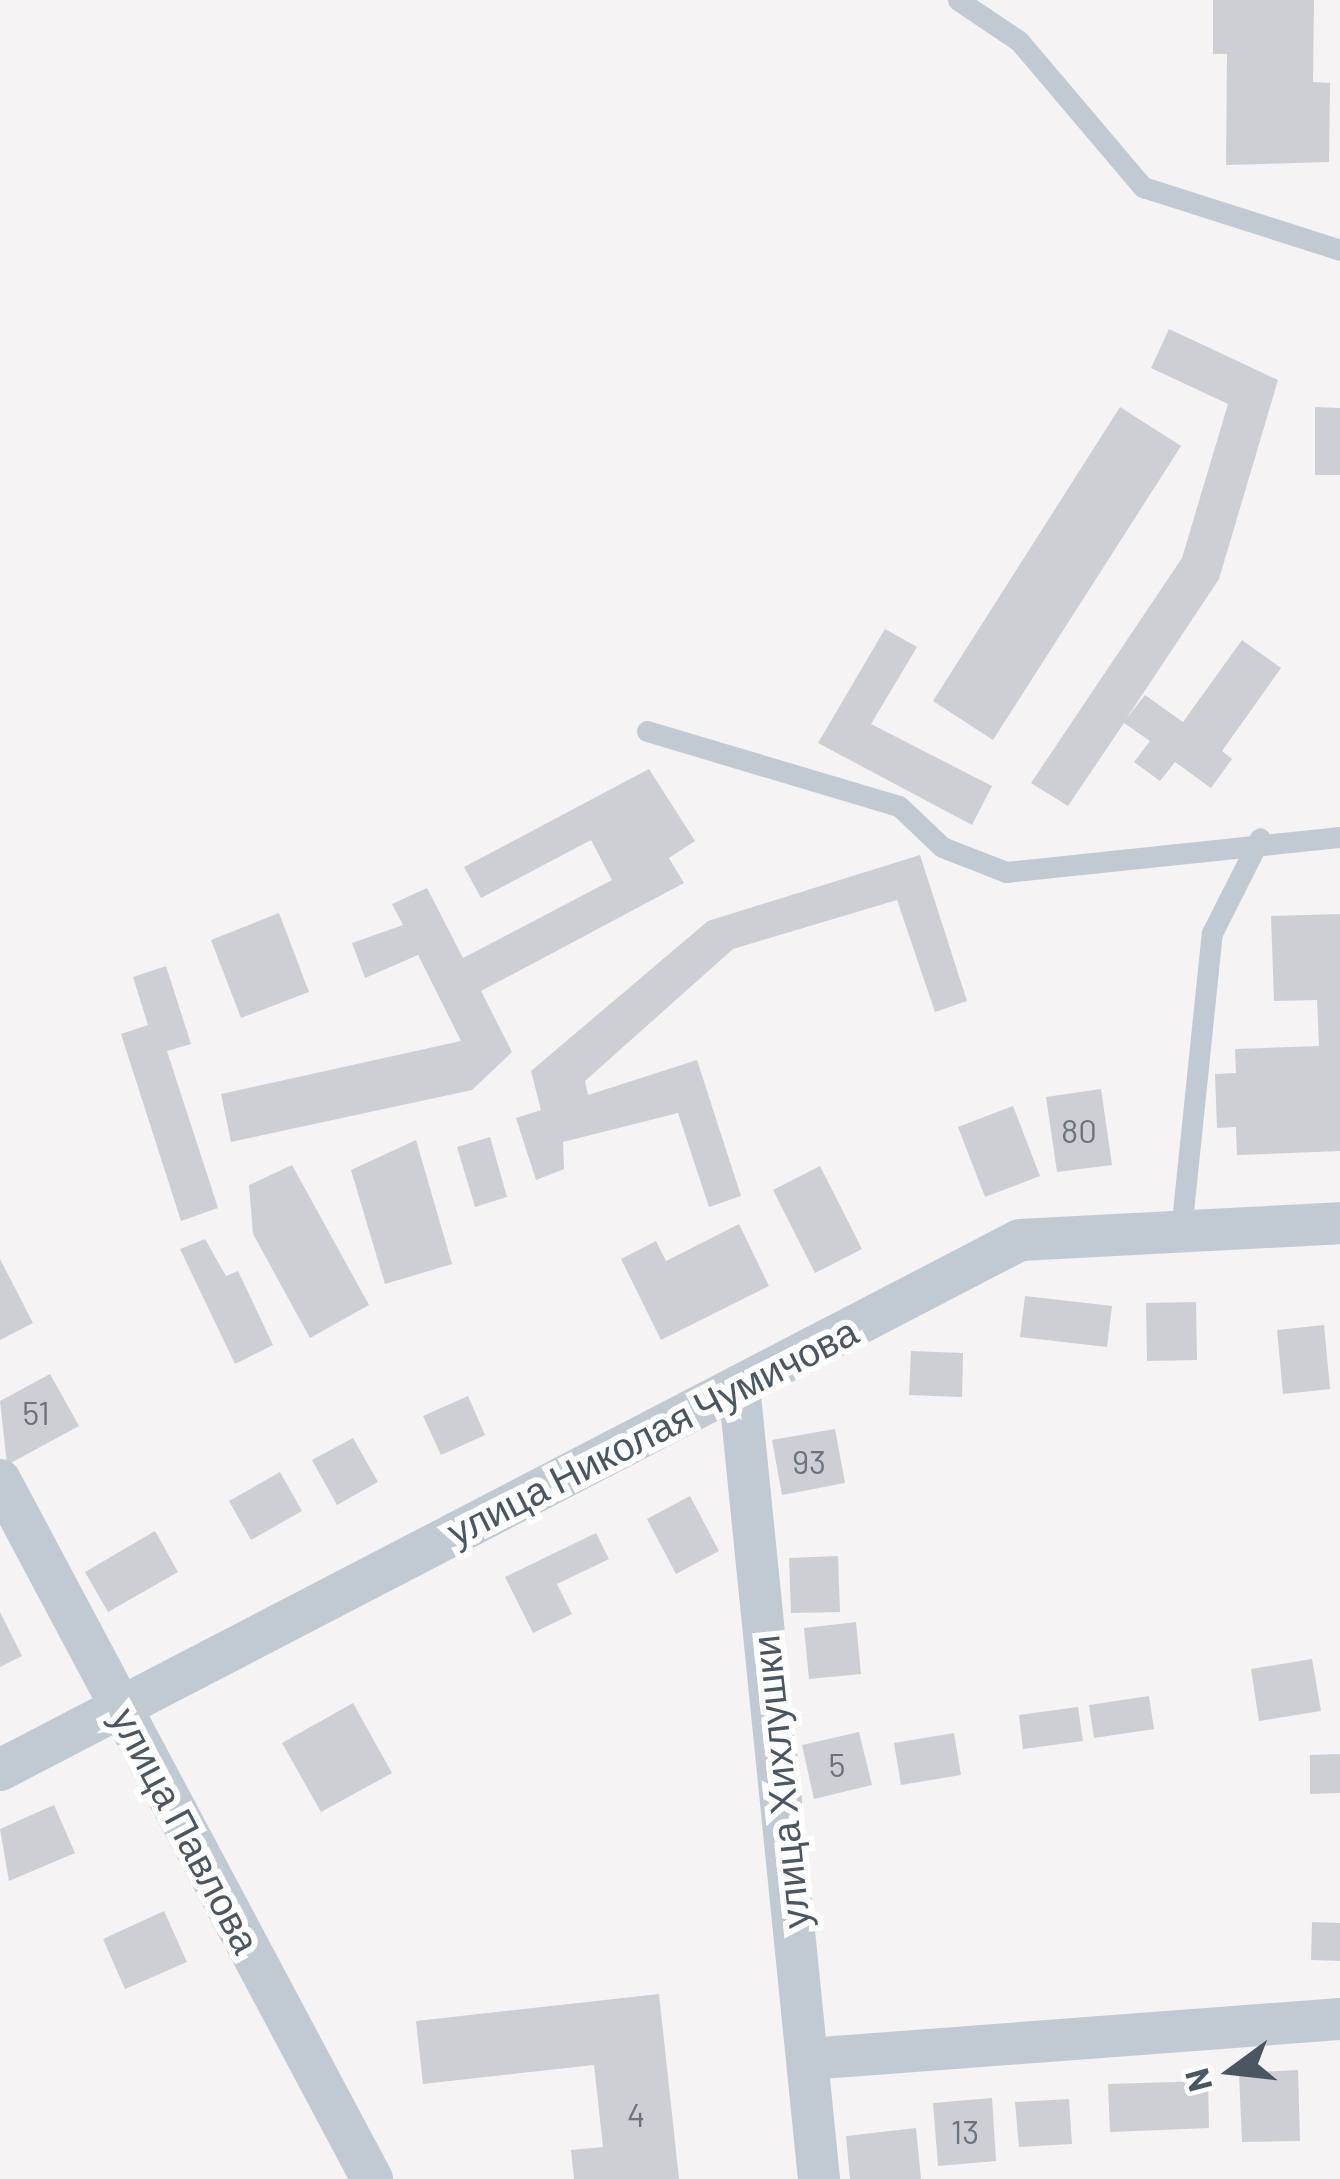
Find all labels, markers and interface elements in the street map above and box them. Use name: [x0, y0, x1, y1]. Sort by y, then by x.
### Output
house number: 80: [1061, 1111, 1097, 1151]
street label: улица Николая Чумичова: [439, 1307, 865, 1555]
house number: 51: [22, 1393, 50, 1433]
house number: 93: [792, 1442, 826, 1482]
street label: улица Хихлушки: [741, 1633, 819, 1931]
street label: улица Павлова: [102, 1699, 270, 1961]
house number: 5: [829, 1745, 845, 1785]
north arrow: [1172, 2011, 1292, 2131]
text: N: [1175, 2065, 1219, 2096]
house number: 4: [627, 2095, 645, 2135]
house number: 13: [951, 2112, 979, 2152]

